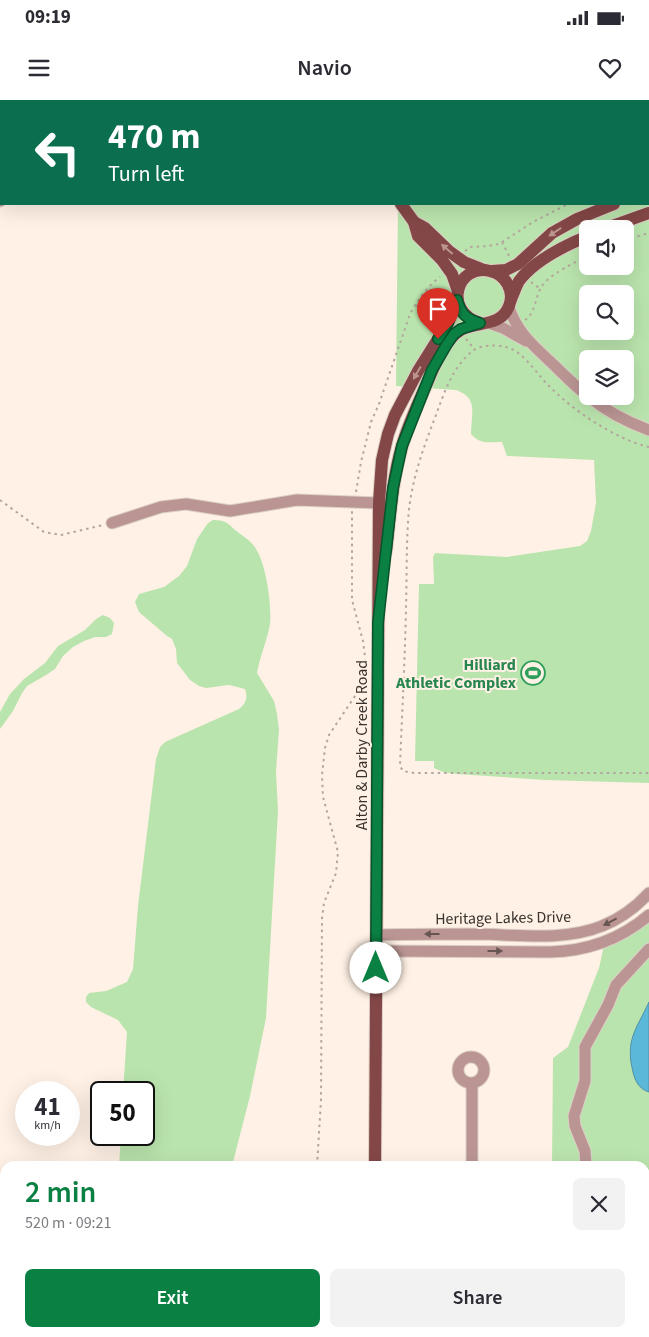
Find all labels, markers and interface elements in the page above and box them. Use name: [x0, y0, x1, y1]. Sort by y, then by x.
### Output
text: 09:19: [25, 4, 71, 31]
text: Navio: [297, 52, 352, 84]
icon: menu: [25, 54, 53, 82]
icon: heart: [596, 54, 624, 82]
text: 470 m: [108, 112, 200, 162]
icon: left: [25, 120, 90, 185]
text: Turn left: [108, 158, 184, 190]
map controls: [579, 220, 634, 405]
button: sound: [579, 220, 634, 275]
one-way arrow: [548, 227, 562, 237]
one-way arrow: [441, 243, 454, 254]
button: search: [579, 285, 634, 340]
pin: [417, 288, 459, 339]
icon: arrive: [424, 295, 452, 323]
button: layers: [579, 350, 634, 405]
one-way arrow: [413, 366, 422, 380]
place label: Hilliard Athletic Complex: [395, 654, 516, 694]
street label: Alton & Darby Creek Road: [351, 660, 373, 830]
sports icon: Hilliard Athletic Complex: [520, 660, 546, 686]
street label: Heritage Lakes Drive: [435, 906, 571, 930]
one-way arrow: [603, 918, 618, 926]
one-way arrow: [424, 930, 440, 938]
position arrow: [349, 941, 401, 993]
one-way arrow: [487, 947, 503, 955]
speed limit sign: 50: [90, 1081, 155, 1146]
text: 41: [34, 1089, 61, 1125]
text: km/h: [34, 1117, 61, 1134]
text: 2 min: [25, 1171, 96, 1214]
button: close: [573, 1178, 625, 1230]
text: 520 m · 09:21: [25, 1212, 112, 1234]
button: Exit: [25, 1269, 320, 1327]
button: Share: [330, 1269, 625, 1327]

